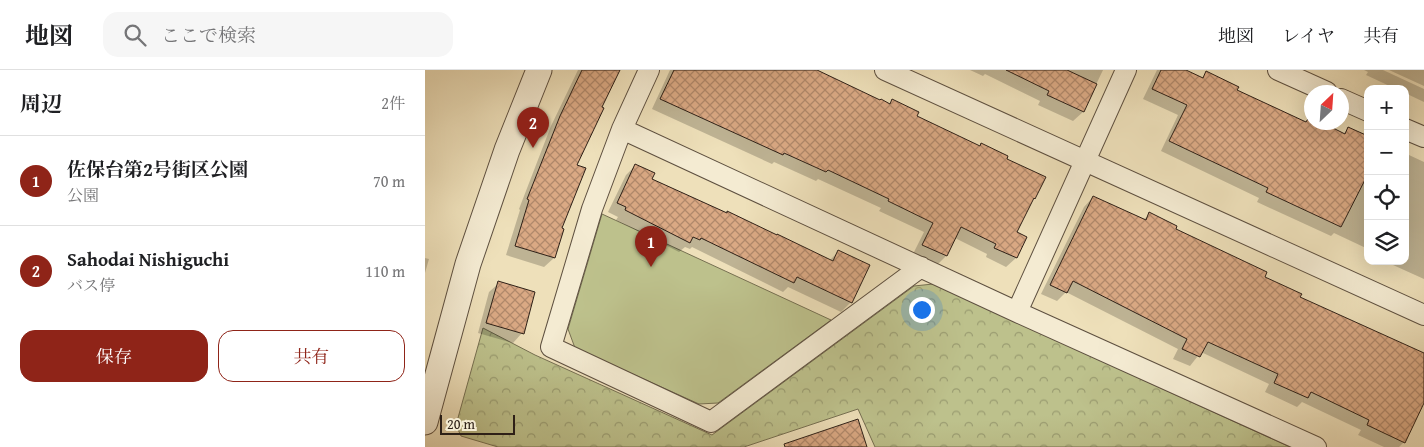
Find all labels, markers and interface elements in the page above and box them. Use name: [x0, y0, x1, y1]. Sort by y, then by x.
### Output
search box: [103, 12, 453, 57]
text: 地図: [25, 18, 73, 53]
icon: search: [121, 21, 149, 49]
text: ここで検索: [161, 21, 256, 49]
text: 地図: [1218, 22, 1254, 49]
text: レイヤ: [1282, 22, 1335, 49]
text: 共有: [1363, 22, 1399, 49]
north arrow: [1304, 85, 1349, 130]
map controls: [1364, 85, 1409, 265]
button: +: [1364, 85, 1409, 130]
text: 周辺: [20, 88, 62, 119]
text: 2件: [381, 91, 405, 115]
pin: 2: [517, 107, 549, 148]
button: −: [1364, 130, 1409, 175]
text: 佐保台第2号街区公園: [67, 155, 248, 183]
text: 1: [32, 169, 40, 193]
text: 70 m: [373, 169, 405, 193]
button: locate: [1364, 175, 1409, 220]
text: 公園: [67, 183, 99, 207]
button: layers: [1364, 220, 1409, 265]
pin: 1: [635, 226, 667, 267]
text: Sahodai Nishiguchi: [67, 245, 229, 273]
text: 2: [32, 259, 40, 283]
text: 110 m: [365, 259, 405, 283]
text: バス停: [67, 273, 115, 297]
your location: [909, 297, 935, 323]
button: 保存: [20, 330, 208, 382]
button: 共有: [218, 330, 405, 382]
scale bar: [440, 412, 515, 435]
text: 20 m: [447, 414, 475, 434]

